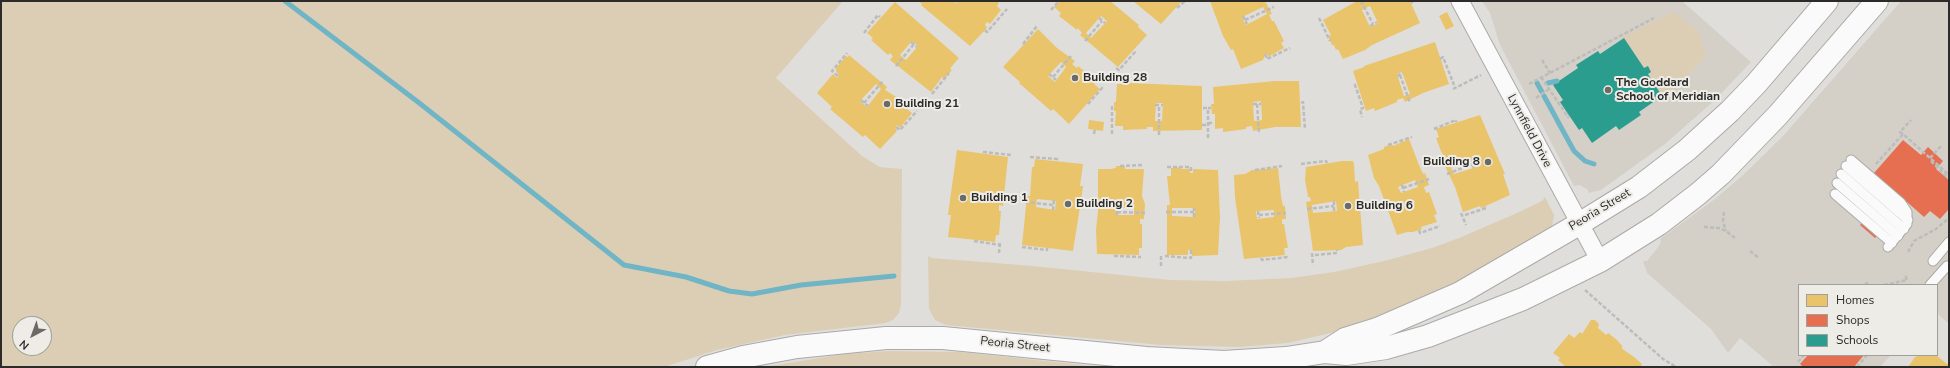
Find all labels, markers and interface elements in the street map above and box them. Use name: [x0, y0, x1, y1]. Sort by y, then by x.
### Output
place label: Building 28: [1083, 71, 1147, 85]
marker: Building 28: [1070, 73, 1080, 83]
place label: The Goddard School of Meridian: [1616, 76, 1720, 104]
marker: The Goddard School of Meridian: [1603, 85, 1613, 95]
street label: Lynnfield Drive: [1504, 92, 1554, 170]
place label: Building 21: [895, 97, 959, 111]
marker: Building 21: [882, 99, 892, 109]
place label: Building 8: [1423, 155, 1480, 169]
marker: Building 8: [1483, 157, 1493, 167]
street label: Peoria Street: [1566, 186, 1634, 234]
place label: Building 1: [971, 191, 1028, 205]
marker: Building 1: [958, 193, 968, 203]
place label: Building 2: [1076, 197, 1133, 211]
marker: Building 2: [1063, 199, 1073, 209]
place label: Building 6: [1356, 199, 1413, 213]
marker: Building 6: [1343, 201, 1353, 211]
legend: [1798, 284, 1938, 356]
text: Homes: [1836, 292, 1874, 308]
text: Shops: [1836, 312, 1870, 328]
north arrow: [12, 316, 52, 356]
text: Schools: [1836, 332, 1878, 348]
street label: Peoria Street: [980, 334, 1050, 356]
text: N: [16, 336, 32, 353]

